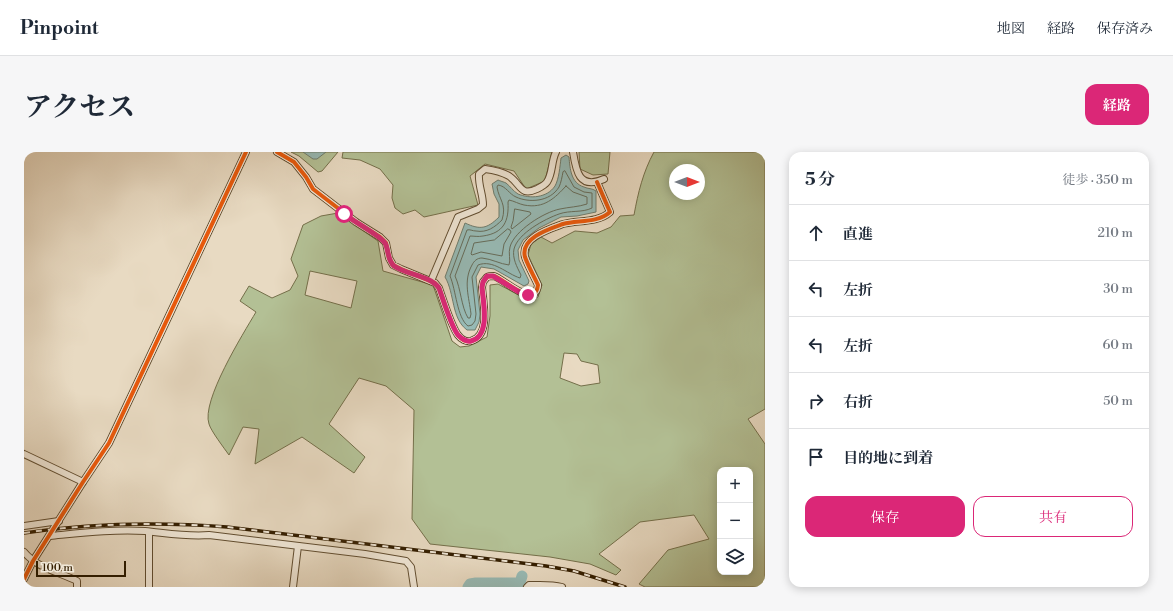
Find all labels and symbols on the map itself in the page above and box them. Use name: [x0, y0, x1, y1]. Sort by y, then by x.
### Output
north arrow: [669, 164, 705, 200]
route start: [335, 205, 353, 223]
route end: [519, 286, 537, 304]
scale bar: [36, 559, 126, 578]

